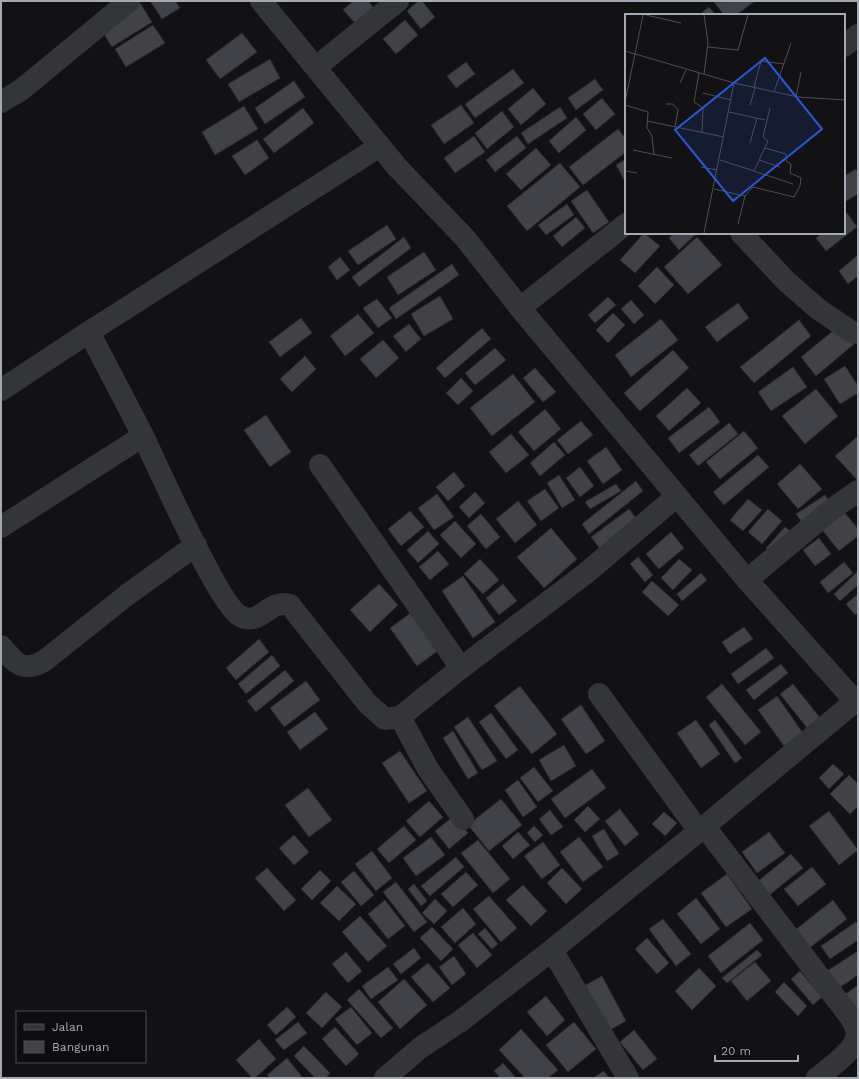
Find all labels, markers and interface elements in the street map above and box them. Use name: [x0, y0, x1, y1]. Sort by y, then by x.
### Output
inset map: [625, 14, 845, 234]
legend: [16, 1011, 146, 1063]
text: Jalan: [52, 1020, 83, 1034]
scale bar: [715, 1037, 798, 1063]
text: Bangunan: [52, 1040, 110, 1054]
text: 20 m: [721, 1044, 751, 1058]

